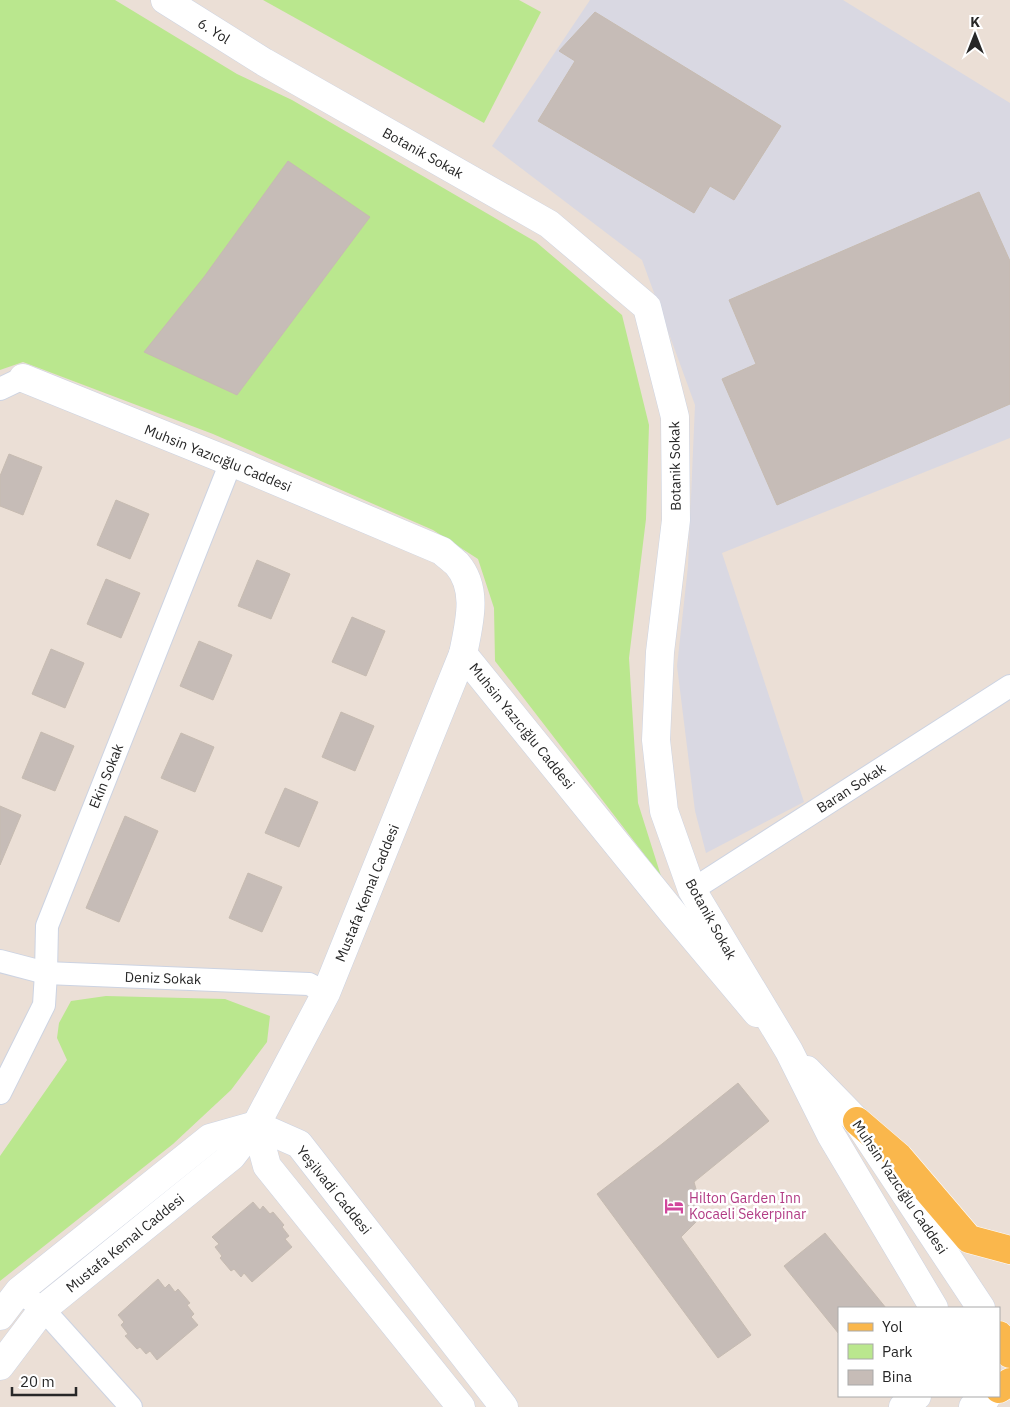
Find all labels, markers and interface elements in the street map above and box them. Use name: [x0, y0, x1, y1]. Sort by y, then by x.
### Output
north arrow: [950, 10, 1000, 60]
text: K: [970, 13, 980, 31]
street label: 6. Yol: [194, 14, 234, 48]
street label: Botanik Sokak: [379, 123, 467, 183]
street label: Muhsin Yazıcığlu Caddesi: [142, 420, 294, 496]
street label: Botanik Sokak: [665, 420, 685, 511]
street label: Muhsin Yazıcığlu Caddesi: [465, 659, 579, 793]
street label: Ekin Sokak: [85, 740, 127, 811]
street label: Baran Sokak: [813, 759, 889, 817]
street label: Mustafa Kemal Caddesi: [331, 821, 403, 965]
street label: Botanik Sokak: [681, 875, 741, 963]
street label: Deniz Sokak: [124, 968, 202, 988]
street label: Muhsin Yazıcığlu Caddesi: [849, 1117, 951, 1257]
street label: Yeşilvadi Caddesi: [293, 1142, 375, 1238]
place label: Hilton Garden Inn Kocaeli Sekerpinar: [689, 1189, 806, 1223]
street label: Mustafa Kemal Caddesi: [62, 1190, 188, 1296]
hotel icon: Hilton Garden Inn Kocaeli Sekerpinar: [663, 1195, 685, 1217]
legend: [838, 1307, 1000, 1397]
text: Yol: [882, 1317, 903, 1336]
text: Park: [882, 1342, 912, 1361]
scale bar: [12, 1364, 76, 1396]
text: Bina: [882, 1367, 912, 1386]
text: 20 m: [20, 1372, 55, 1391]

